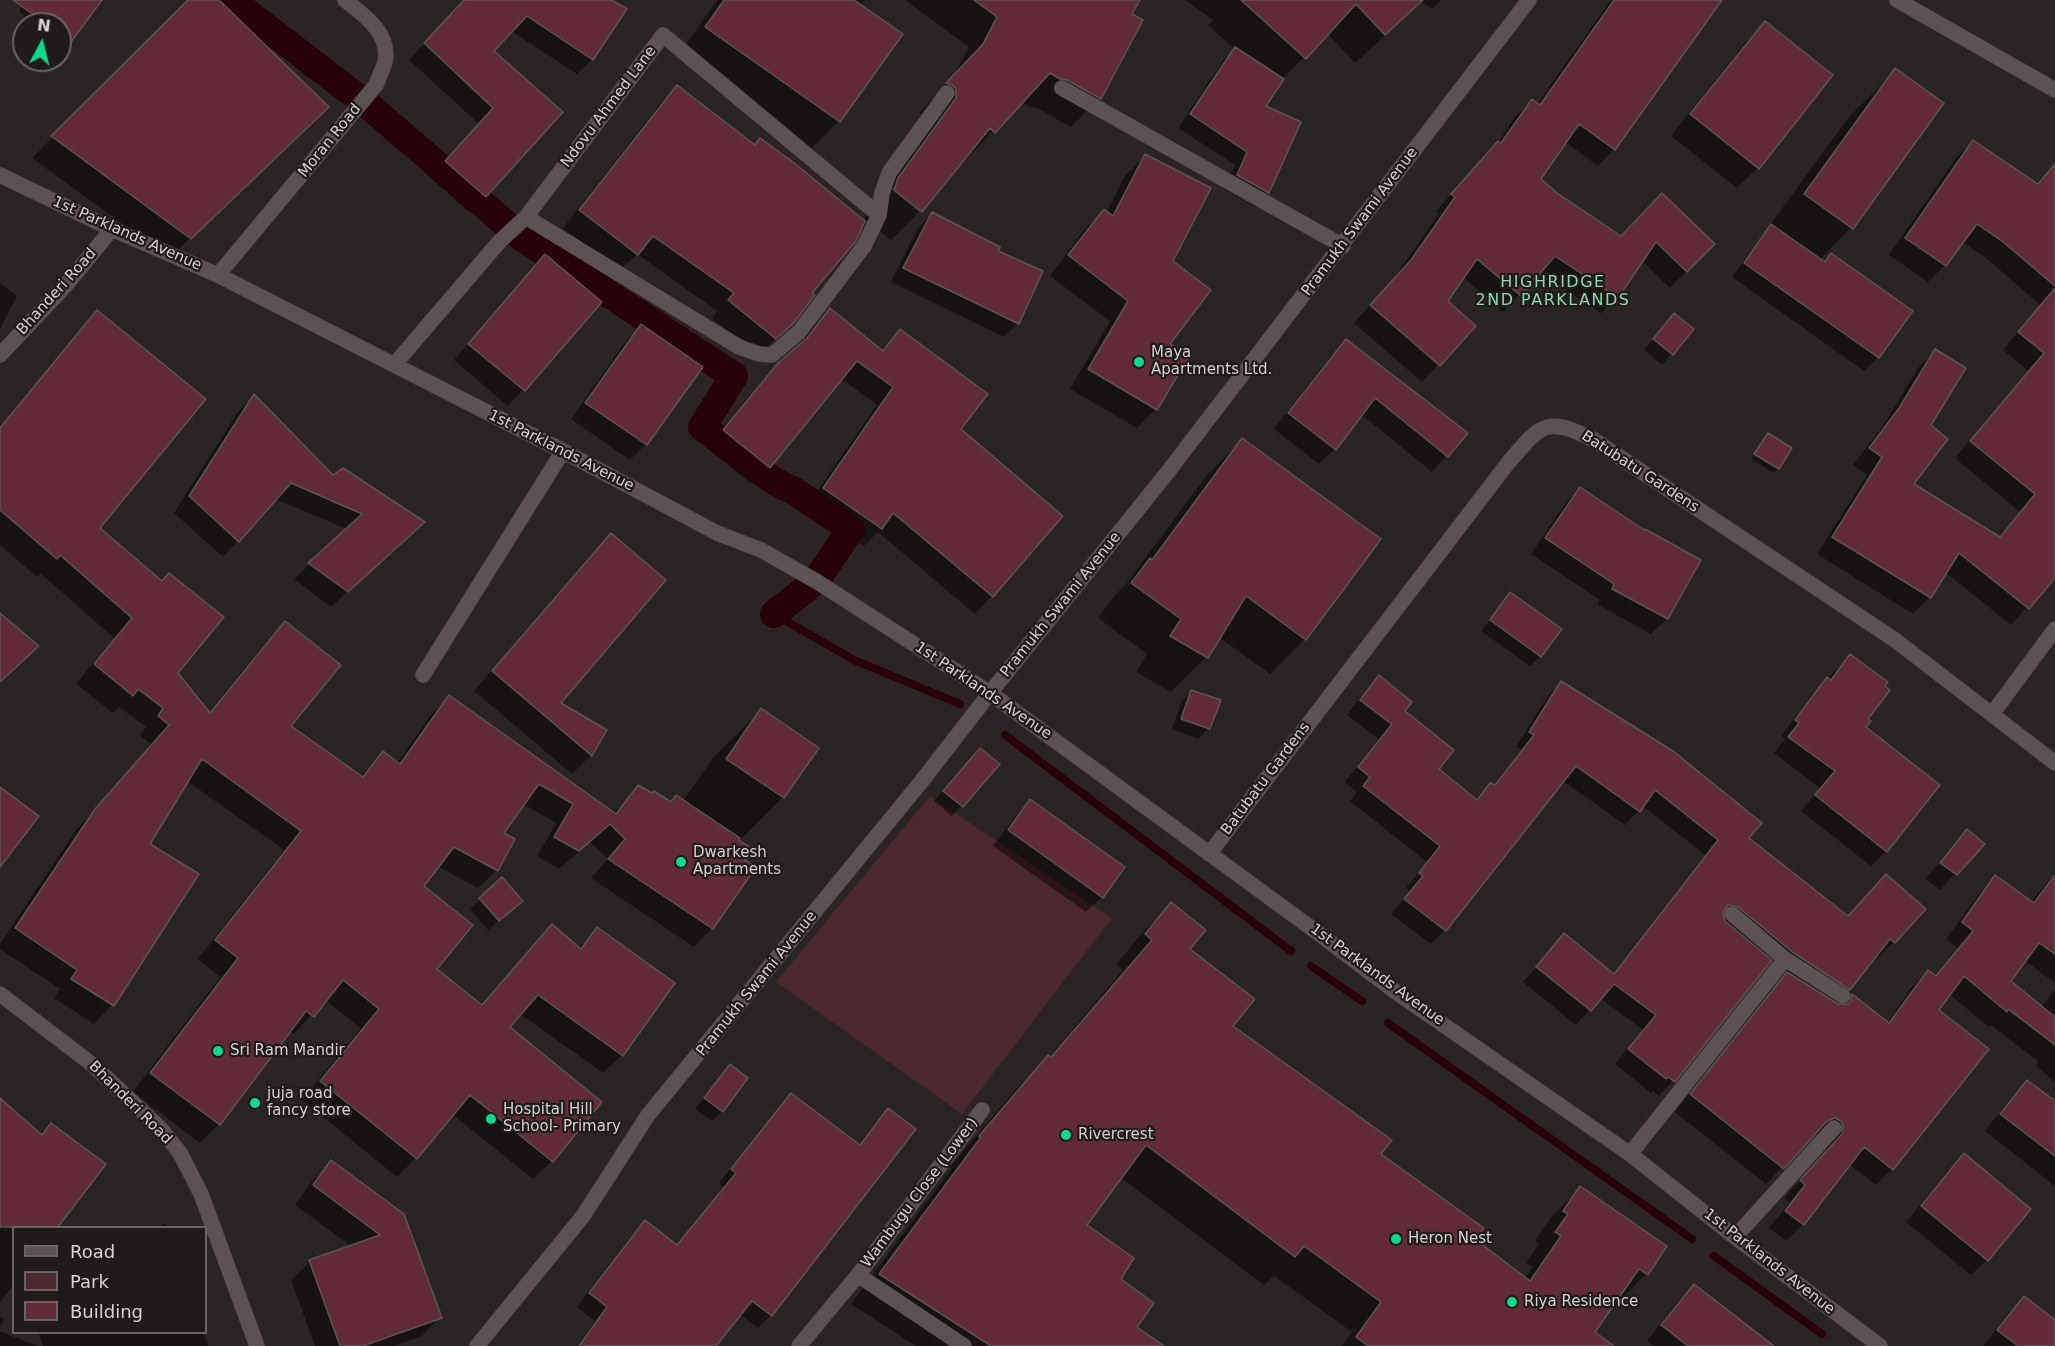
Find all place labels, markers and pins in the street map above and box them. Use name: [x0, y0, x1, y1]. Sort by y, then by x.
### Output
place label: Maya Apartments Ltd.: [1151, 344, 1272, 379]
marker: Maya Apartments Ltd.: [1132, 355, 1146, 369]
place label: Dwarkesh Apartments: [693, 844, 781, 879]
marker: Dwarkesh Apartments: [674, 855, 688, 869]
place label: Sri Ram Mandir: [230, 1042, 345, 1060]
marker: Sri Ram Mandir: [211, 1044, 225, 1058]
place label: juja road fancy store: [267, 1085, 351, 1120]
marker: juja road fancy store: [248, 1096, 262, 1110]
place label: Hospital Hill School- Primary: [503, 1101, 621, 1136]
marker: Hospital Hill School- Primary: [484, 1112, 498, 1126]
place label: Rivercrest: [1078, 1126, 1154, 1144]
marker: Rivercrest: [1059, 1128, 1073, 1142]
place label: Heron Nest: [1408, 1230, 1492, 1248]
marker: Heron Nest: [1389, 1232, 1403, 1246]
place label: Riya Residence: [1524, 1293, 1638, 1311]
marker: Riya Residence: [1505, 1295, 1519, 1309]

